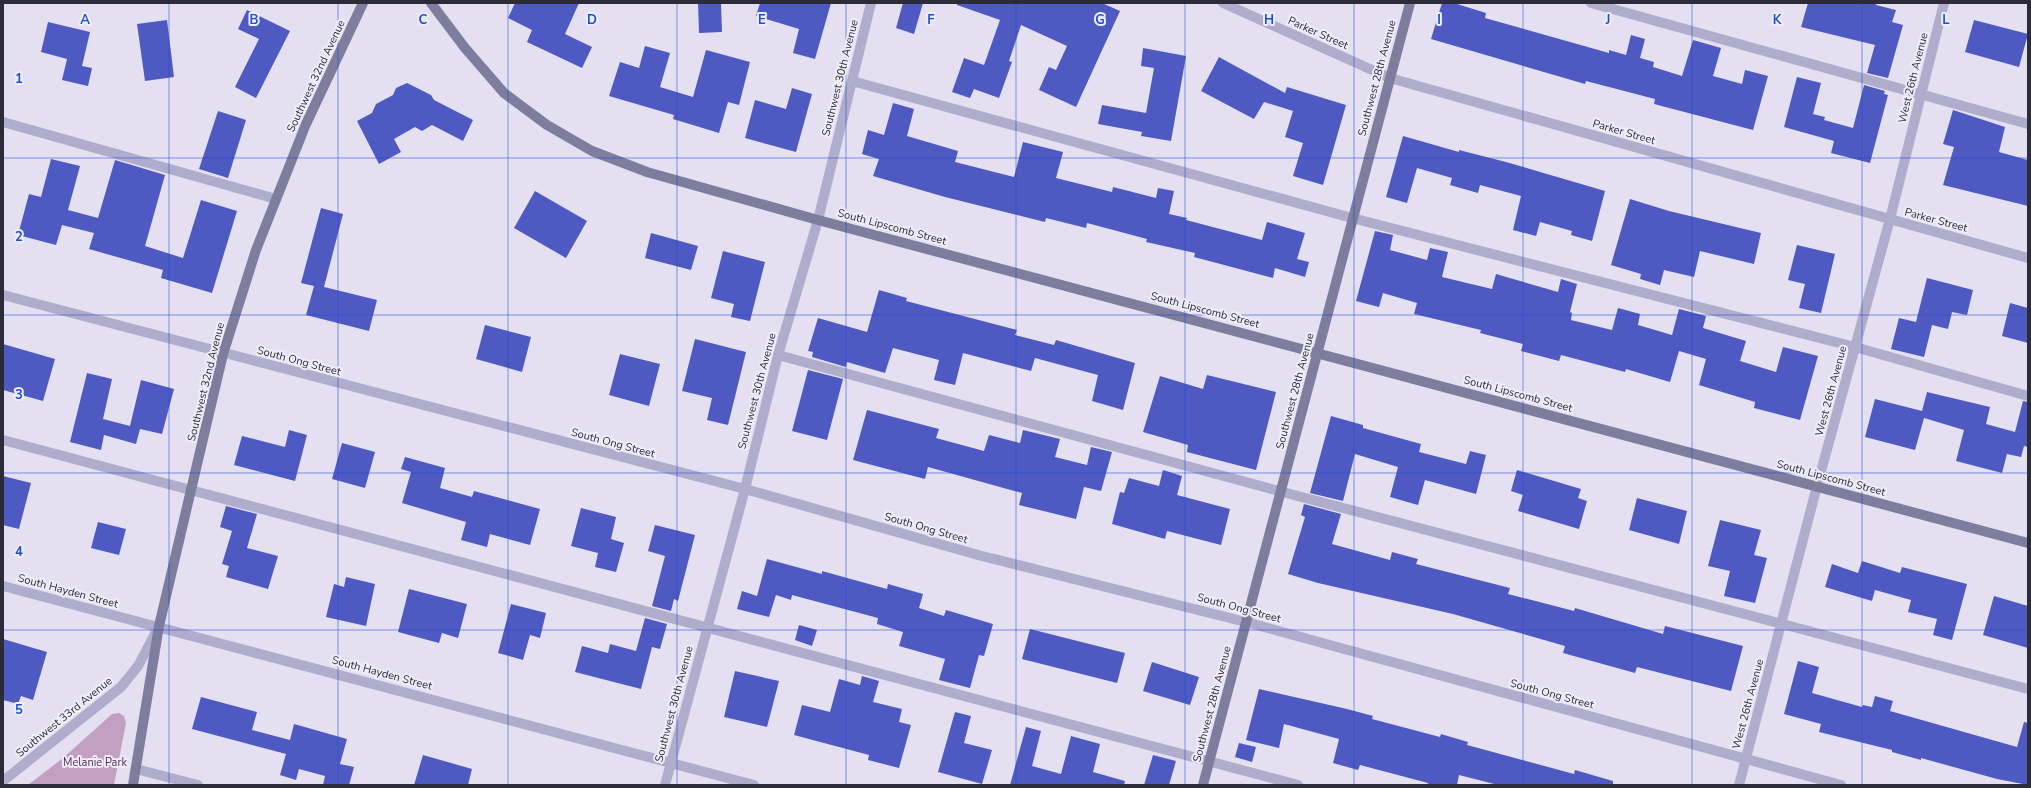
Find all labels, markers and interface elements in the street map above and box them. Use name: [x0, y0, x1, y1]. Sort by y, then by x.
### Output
text: A: [80, 11, 90, 29]
text: B: [250, 11, 259, 29]
text: C: [419, 11, 428, 29]
text: D: [587, 11, 597, 29]
text: E: [758, 11, 766, 29]
text: F: [927, 11, 935, 29]
text: G: [1095, 11, 1105, 29]
text: H: [1264, 11, 1274, 29]
text: I: [1437, 11, 1441, 29]
text: J: [1605, 11, 1610, 29]
text: K: [1773, 11, 1782, 29]
text: L: [1942, 11, 1950, 29]
street label: Parker Street: [1286, 13, 1351, 53]
street label: Southwest 32nd Avenue: [283, 17, 349, 135]
street label: Southwest 30th Avenue: [818, 18, 862, 138]
street label: Southwest 28th Avenue: [1354, 18, 1400, 138]
street label: West 26th Avenue: [1894, 31, 1932, 125]
text: 1: [15, 70, 23, 88]
street label: Parker Street: [1591, 116, 1657, 148]
street label: Parker Street: [1903, 204, 1969, 236]
street label: South Lipscomb Street: [836, 205, 948, 249]
text: 2: [15, 228, 23, 246]
street label: South Lipscomb Street: [1149, 288, 1261, 332]
street label: Southwest 32nd Avenue: [184, 321, 228, 443]
street label: Southwest 30th Avenue: [734, 331, 780, 451]
street label: Southwest 28th Avenue: [1272, 331, 1318, 451]
street label: South Ong Street: [256, 343, 343, 379]
street label: West 26th Avenue: [1812, 344, 1850, 438]
street label: South Lipscomb Street: [1462, 372, 1574, 416]
text: 3: [15, 386, 23, 404]
street label: South Ong Street: [570, 425, 657, 461]
street label: South Lipscomb Street: [1775, 456, 1887, 500]
street label: South Ong Street: [883, 509, 970, 547]
text: 4: [15, 543, 23, 561]
street label: South Hayden Street: [16, 570, 120, 612]
street label: South Ong Street: [1196, 590, 1283, 626]
street label: Southwest 30th Avenue: [651, 644, 697, 764]
street label: Southwest 28th Avenue: [1189, 644, 1235, 764]
street label: South Hayden Street: [330, 652, 434, 694]
street label: West 26th Avenue: [1729, 657, 1767, 751]
street label: Southwest 33rd Avenue: [13, 673, 115, 761]
street label: South Ong Street: [1509, 676, 1596, 712]
text: 5: [15, 701, 23, 719]
park label: Melanie Park: [63, 755, 127, 770]

